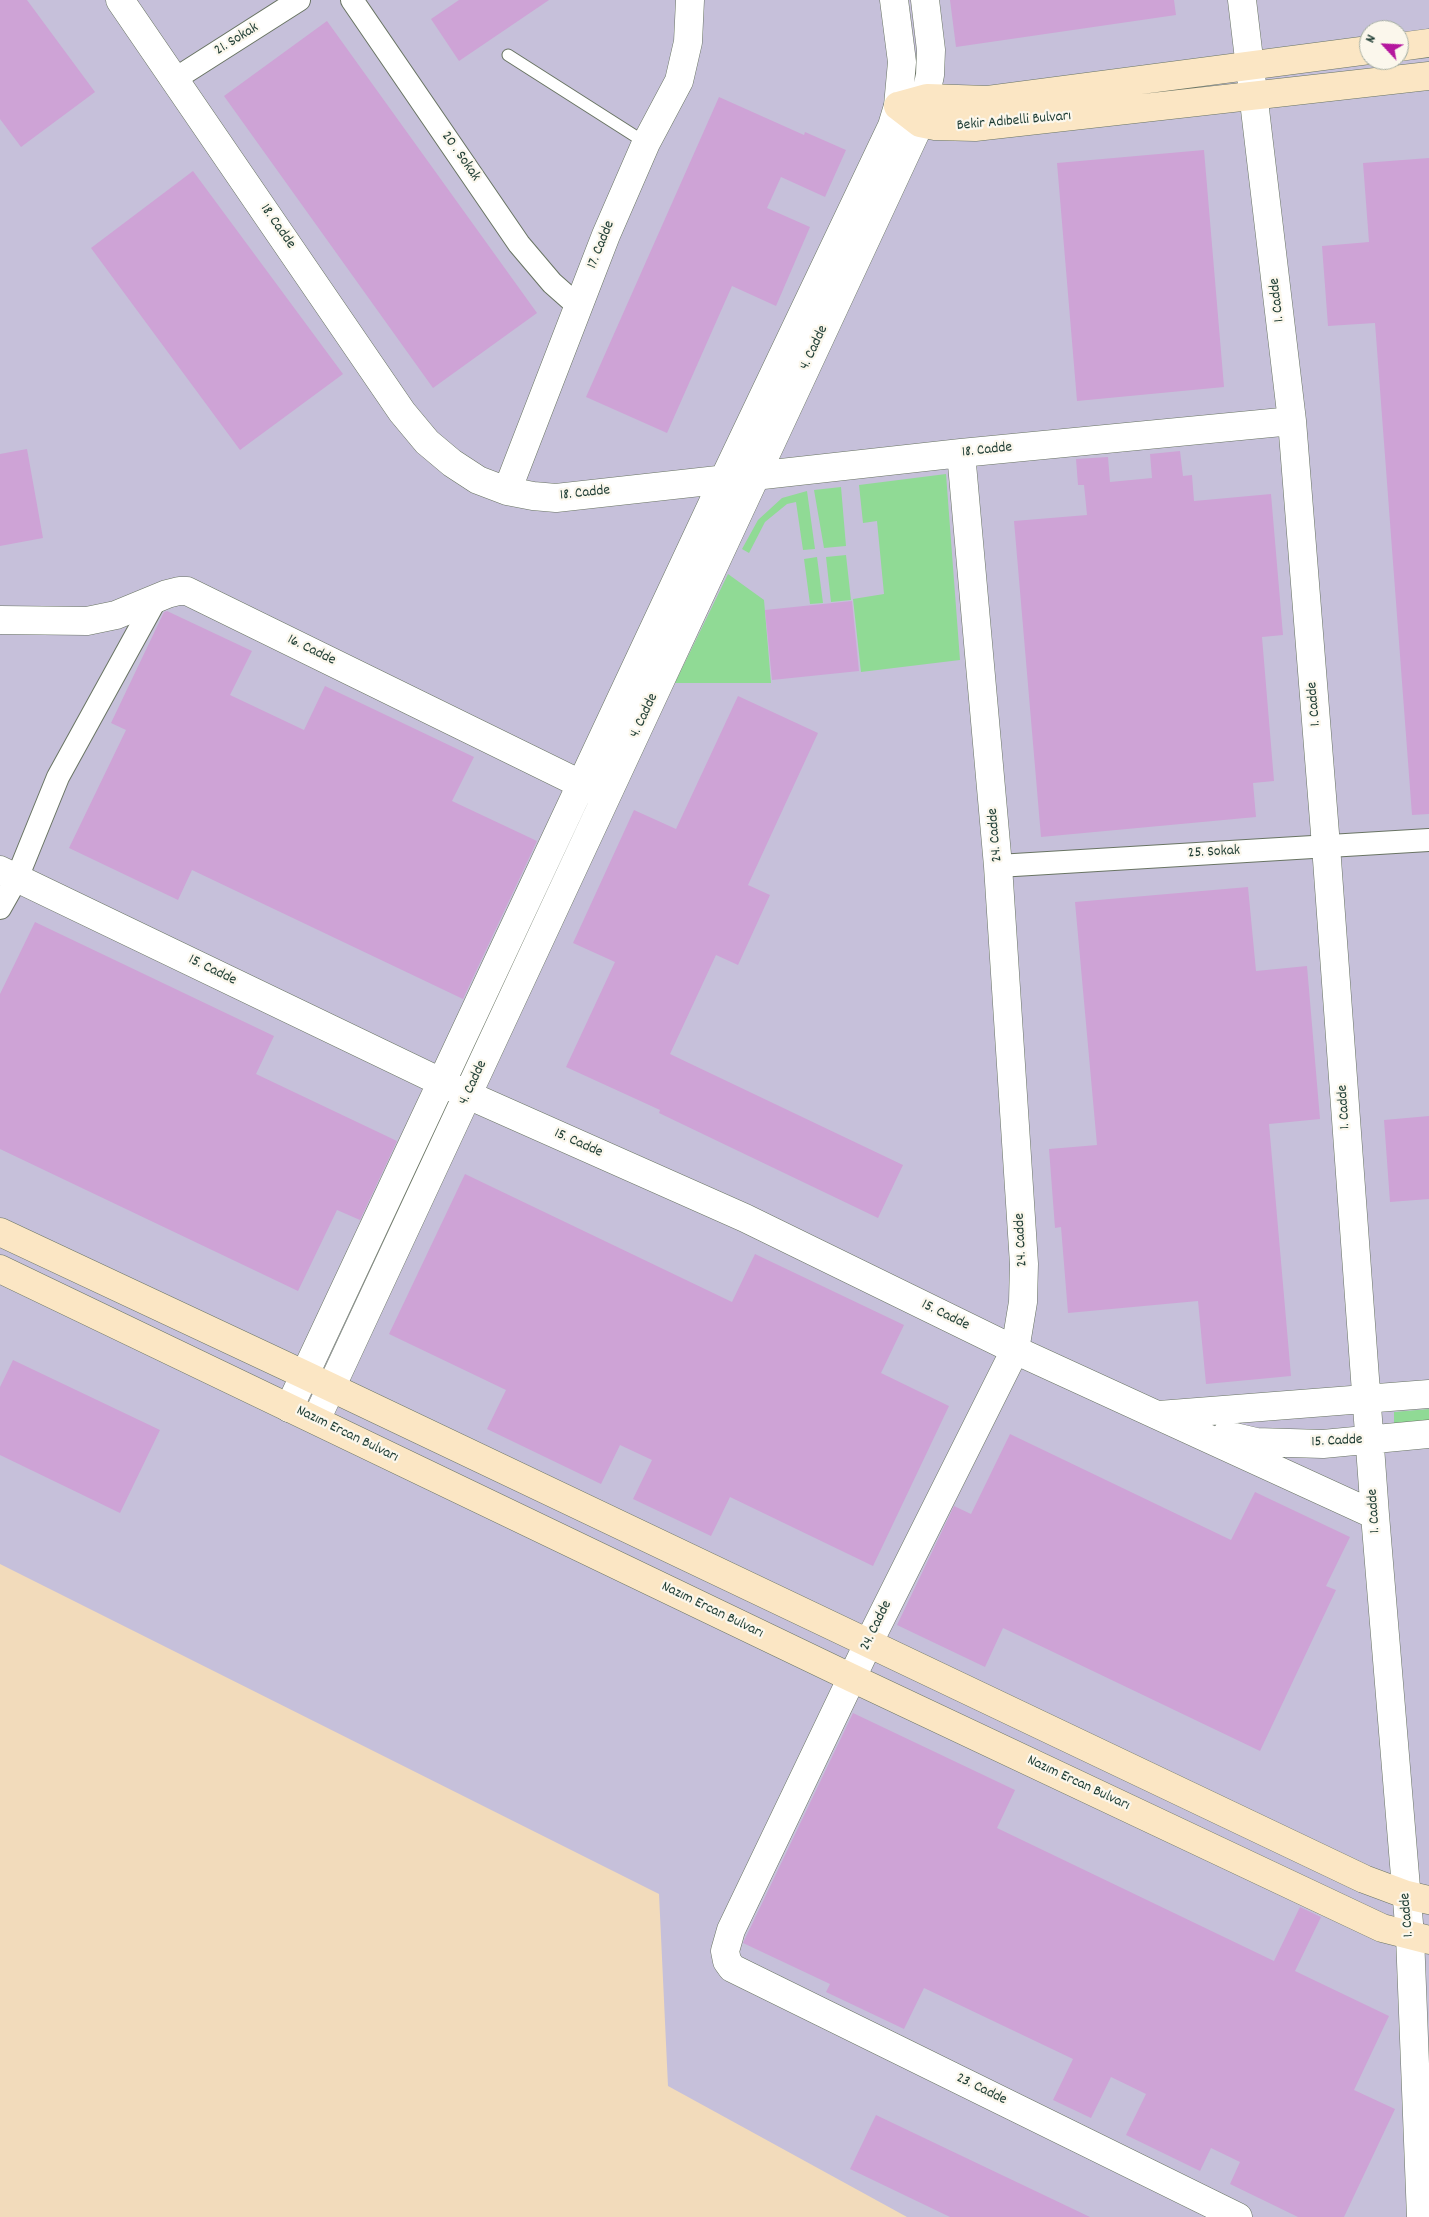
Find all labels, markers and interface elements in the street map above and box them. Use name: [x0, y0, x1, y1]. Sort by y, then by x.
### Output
street label: 21. Sokak: [212, 20, 262, 60]
north arrow: [1359, 20, 1409, 70]
text: N: [1361, 32, 1382, 46]
street label: Bekir Adıbelli Bulvarı: [956, 108, 1072, 136]
street label: 20 . Sokak: [436, 129, 484, 185]
street label: 18. Cadde: [255, 201, 299, 253]
street label: 17. Cadde: [584, 218, 620, 272]
street label: 1. Cadde: [1266, 277, 1290, 323]
street label: 4. Cadde: [797, 323, 833, 373]
street label: 18. Cadde: [961, 439, 1013, 463]
street label: 18. Cadde: [559, 482, 611, 506]
street label: 16. Cadde: [284, 632, 338, 670]
street label: 1. Cadde: [1304, 681, 1326, 727]
street label: 4. Cadde: [627, 691, 663, 741]
street label: 24. Cadde: [985, 807, 1007, 863]
street label: 25. Sokak: [1188, 843, 1240, 863]
street label: 15. Cadde: [185, 952, 239, 990]
street label: 4. Cadde: [456, 1058, 492, 1108]
street label: 1. Cadde: [1334, 1084, 1356, 1130]
street label: 15. Cadde: [551, 1125, 605, 1163]
street label: 24. Cadde: [1012, 1213, 1032, 1267]
street label: 15. Cadde: [918, 1297, 972, 1335]
street label: Nazım Ercan Bulvarı: [293, 1403, 401, 1467]
street label: 15. Cadde: [1311, 1432, 1363, 1452]
street label: 1. Cadde: [1364, 1488, 1386, 1534]
street label: Nazım Ercan Bulvarı: [658, 1579, 766, 1643]
street label: 24. Cadde: [857, 1598, 897, 1654]
street label: Nazım Ercan Bulvarı: [1024, 1752, 1132, 1816]
street label: 1. Cadde: [1397, 1892, 1419, 1938]
street label: 23. Cadde: [953, 2070, 1009, 2110]

